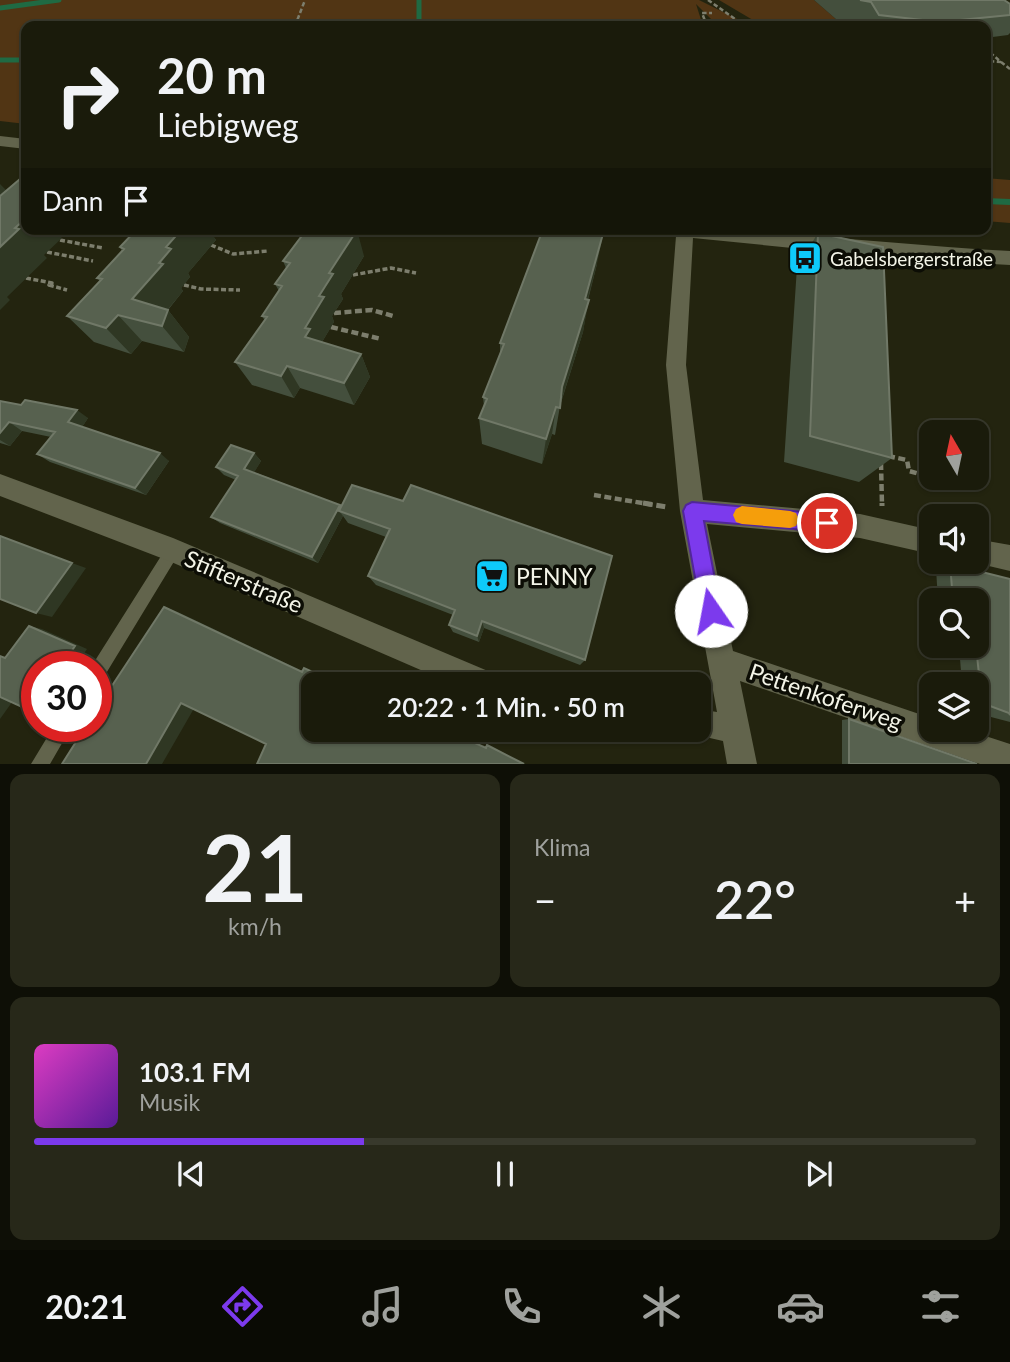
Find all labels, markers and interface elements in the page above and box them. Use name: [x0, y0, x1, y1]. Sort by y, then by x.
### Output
text: 20 m: [157, 46, 267, 104]
icon: right: [42, 49, 133, 140]
text: Liebigweg: [157, 105, 299, 144]
icon: arrive: [117, 182, 155, 220]
text: Dann: [42, 185, 103, 217]
bus stop icon: Gabelsbergerstraße: [786, 239, 824, 277]
place label: Gabelsbergerstraße: [830, 247, 993, 270]
north arrow: [919, 420, 989, 490]
map controls: [919, 420, 989, 742]
pin: [797, 493, 857, 553]
icon: arrive: [808, 504, 846, 542]
button: sound: [919, 504, 989, 574]
street label: Stifterstraße: [181, 544, 307, 618]
supermarket icon: PENNY: [473, 557, 511, 595]
place label: PENNY: [516, 562, 593, 590]
position arrow: [674, 574, 748, 648]
button: search: [919, 588, 989, 658]
speed limit sign: 30: [21, 651, 112, 742]
street label: Pettenkoferweg: [746, 657, 906, 735]
button: layers: [919, 672, 989, 742]
text: 20:22 · 1 Min. · 50 m: [387, 691, 625, 723]
text: 21: [202, 812, 308, 921]
text: Klima: [534, 833, 591, 861]
text: 22°: [714, 868, 796, 930]
text: −: [534, 877, 556, 923]
text: +: [954, 877, 976, 923]
text: km/h: [228, 912, 282, 940]
text: 103.1 FM: [139, 1056, 251, 1088]
text: Musik: [139, 1088, 200, 1116]
icon: previous: [172, 1155, 210, 1193]
icon: pause: [486, 1155, 524, 1193]
icon: next: [800, 1155, 838, 1193]
icon: directions: [218, 1282, 267, 1331]
icon: music: [358, 1282, 407, 1331]
icon: phone: [497, 1282, 546, 1331]
icon: climate: [637, 1282, 686, 1331]
icon: car: [776, 1282, 825, 1331]
icon: filters: [916, 1282, 965, 1331]
text: 20:21: [45, 1287, 128, 1326]

